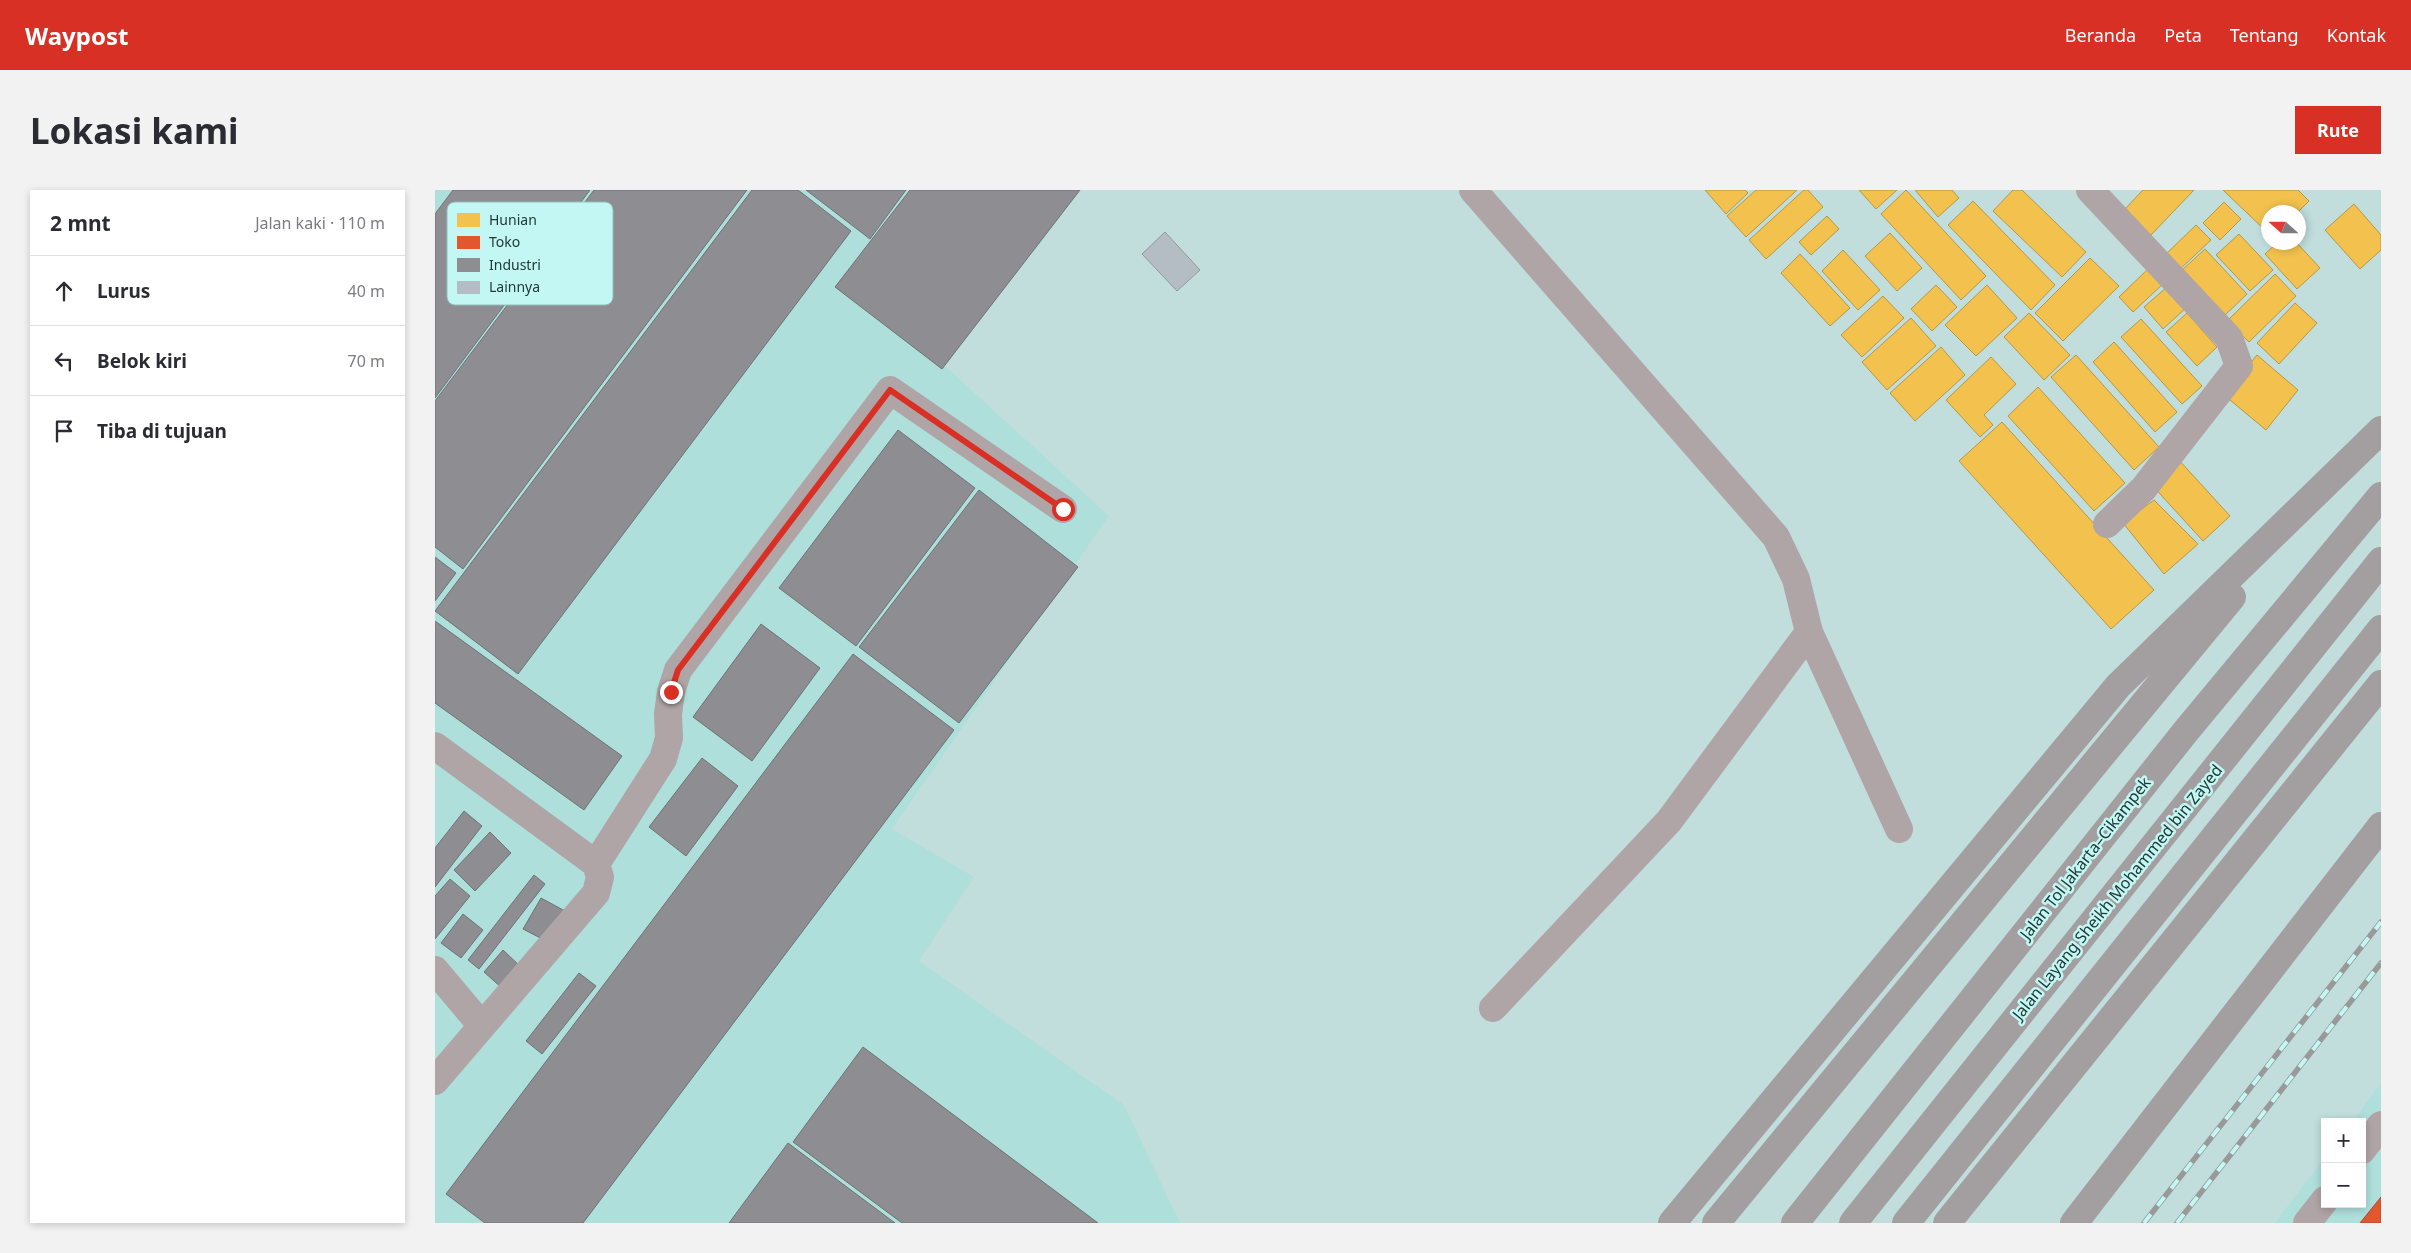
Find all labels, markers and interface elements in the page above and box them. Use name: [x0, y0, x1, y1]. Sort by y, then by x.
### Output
text: Waypost: [25, 19, 128, 52]
text: Beranda: [2065, 23, 2136, 47]
text: Peta: [2164, 23, 2202, 47]
text: Tentang: [2230, 23, 2299, 47]
text: Kontak: [2327, 23, 2386, 47]
button: Rute: [2295, 106, 2381, 154]
text: Lokasi kami: [30, 107, 239, 154]
legend: [447, 202, 613, 305]
north arrow: [2261, 205, 2306, 250]
text: 2 mnt: [50, 209, 111, 237]
text: Hunian: [489, 210, 537, 229]
text: Jalan kaki · 110 m: [255, 212, 385, 234]
text: Toko: [489, 232, 520, 251]
text: Industri: [489, 255, 541, 274]
icon: ahead: [50, 277, 78, 305]
text: Lainnya: [489, 277, 540, 296]
text: Lurus: [97, 278, 150, 304]
text: 40 m: [348, 280, 385, 302]
icon: left: [50, 347, 78, 375]
text: Belok kiri: [97, 348, 187, 374]
text: 70 m: [348, 350, 385, 372]
icon: arrive: [50, 417, 78, 445]
text: Tiba di tujuan: [97, 418, 227, 444]
route start: [1052, 498, 1075, 521]
route end: [660, 681, 683, 704]
street label: Jalan Layang Sheikh Mohammed bin Zayed: [2006, 760, 2227, 1026]
street label: Jalan Tol Jakarta–Cikampek: [2013, 772, 2156, 945]
map controls: [2321, 1118, 2366, 1208]
button: +: [2321, 1118, 2366, 1163]
button: −: [2321, 1163, 2366, 1208]

